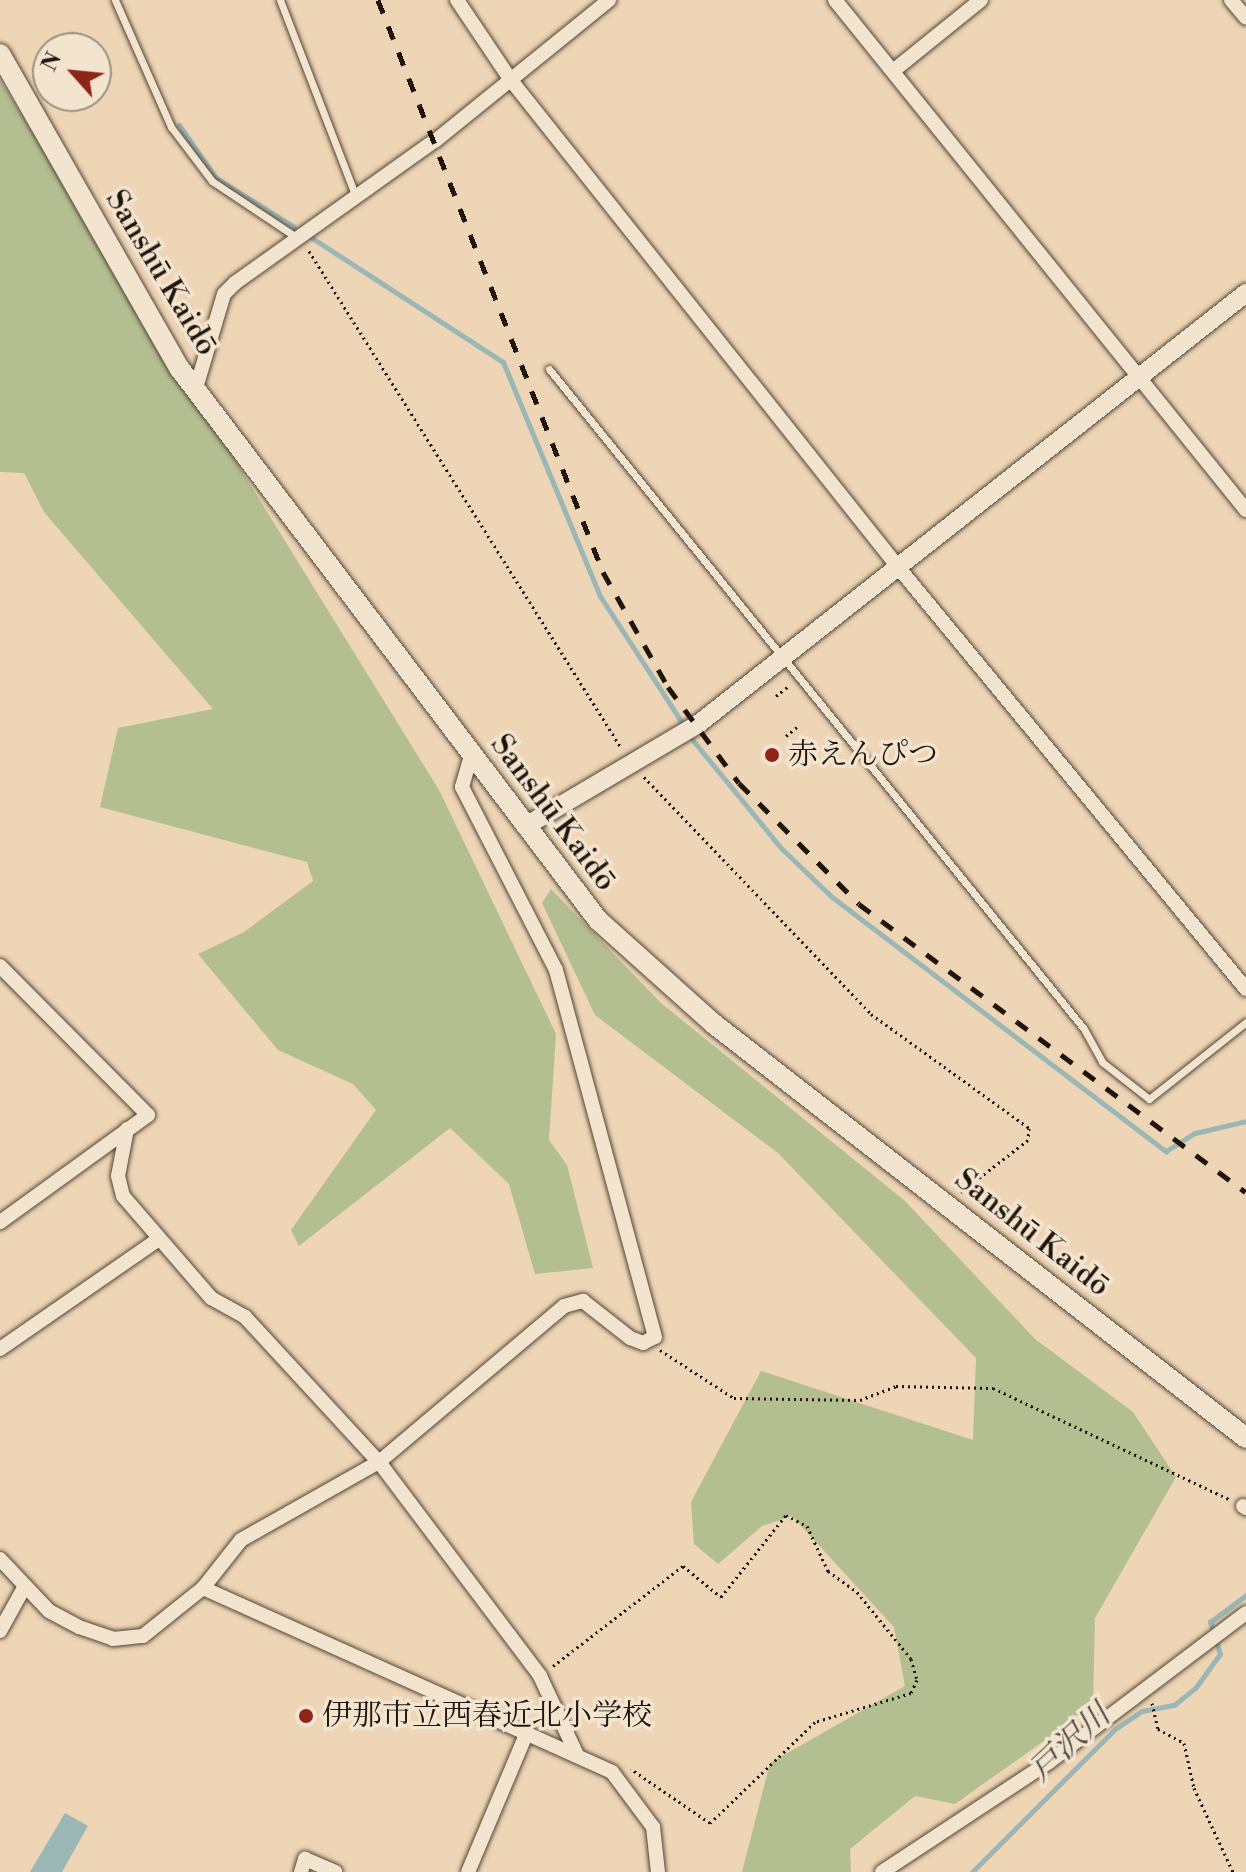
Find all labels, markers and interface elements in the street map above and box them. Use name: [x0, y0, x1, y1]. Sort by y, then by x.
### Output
north arrow: [32, 32, 112, 112]
text: N: [36, 48, 68, 76]
street label: Sanshū Kaidō: [98, 184, 224, 362]
street label: Sanshū Kaidō: [482, 728, 624, 898]
place label: 赤えんぴつ: [788, 737, 938, 773]
marker: 赤えんぴつ: [763, 746, 781, 764]
street label: Sanshū Kaidō: [947, 1161, 1117, 1305]
water label: 戸沢川: [1022, 1696, 1118, 1790]
place label: 伊那市立西春近北小学校: [322, 1698, 652, 1734]
marker: 伊那市立西春近北小学校: [297, 1707, 315, 1725]

